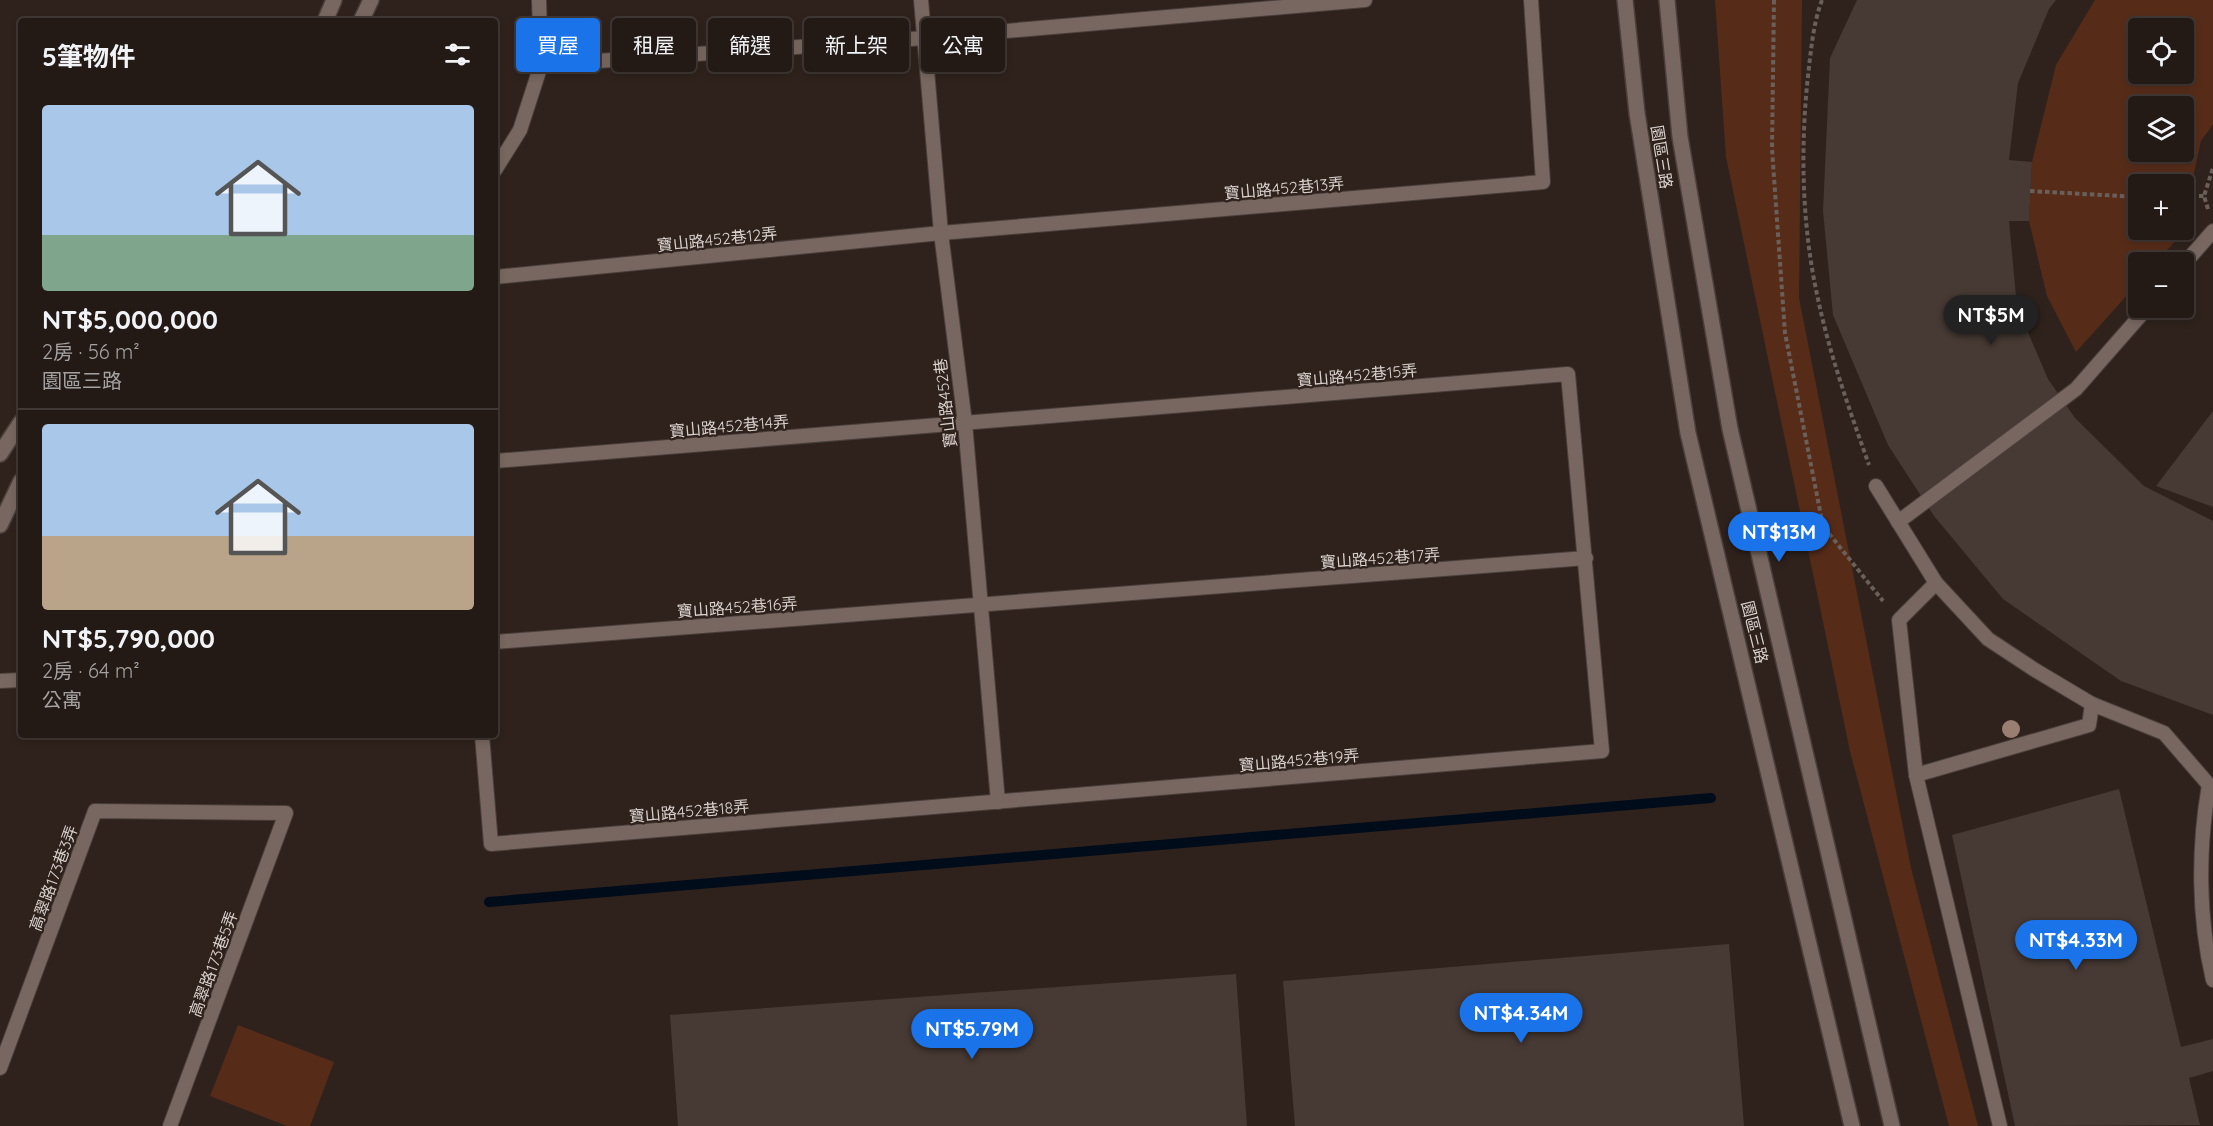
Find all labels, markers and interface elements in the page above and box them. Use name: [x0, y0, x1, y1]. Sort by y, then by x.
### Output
chip: 買屋: [516, 18, 600, 72]
chip: 租屋: [612, 18, 696, 72]
chip: 篩選: [708, 18, 792, 72]
chip: 新上架: [804, 18, 909, 72]
chip: 公寓: [921, 18, 1005, 72]
map controls: [2128, 18, 2194, 318]
button: locate: [2128, 18, 2194, 84]
icon: filters: [441, 38, 474, 71]
text: 5筆物件: [42, 40, 135, 73]
button: layers: [2128, 96, 2194, 162]
street label: 園區三路: [1647, 124, 1677, 190]
icon: home: [204, 144, 312, 252]
street label: 寶山路452巷13弄: [1223, 173, 1345, 203]
button: +: [2128, 174, 2194, 240]
street label: 寶山路452巷12弄: [656, 223, 778, 255]
button: −: [2128, 252, 2194, 318]
pin: NT$5M: [1949, 295, 2033, 346]
text: NT$5M: [1957, 302, 2025, 327]
text: NT$5,000,000: [42, 303, 218, 336]
text: 2房 · 56 m²: [42, 339, 140, 364]
street label: 寶山路452巷: [930, 357, 960, 449]
street label: 寶山路452巷15弄: [1296, 360, 1418, 390]
text: 園區三路: [42, 368, 122, 393]
street label: 寶山路452巷14弄: [668, 411, 790, 441]
icon: home: [204, 463, 312, 571]
pin: NT$13M: [1730, 512, 1828, 563]
text: NT$13M: [1742, 519, 1816, 544]
street label: 寶山路452巷17弄: [1319, 544, 1441, 572]
street label: 寶山路452巷16弄: [676, 593, 798, 621]
street label: 園區三路: [1738, 599, 1772, 665]
text: NT$5,790,000: [42, 622, 215, 655]
text: 2房 · 64 m²: [42, 658, 140, 683]
text: 公寓: [42, 687, 82, 712]
street label: 寶山路452巷19弄: [1238, 745, 1360, 775]
street label: 寶山路452巷18弄: [628, 796, 750, 826]
street label: 高翠路173巷3弄: [25, 822, 81, 934]
street label: 高翠路173巷5弄: [185, 908, 241, 1020]
pin: NT$4.33M: [2014, 920, 2138, 971]
text: NT$4.33M: [2029, 927, 2123, 952]
pin: NT$4.34M: [1459, 993, 1583, 1044]
text: NT$4.34M: [1474, 1000, 1568, 1025]
pin: NT$5.79M: [910, 1009, 1034, 1060]
text: NT$5.79M: [925, 1016, 1019, 1041]

